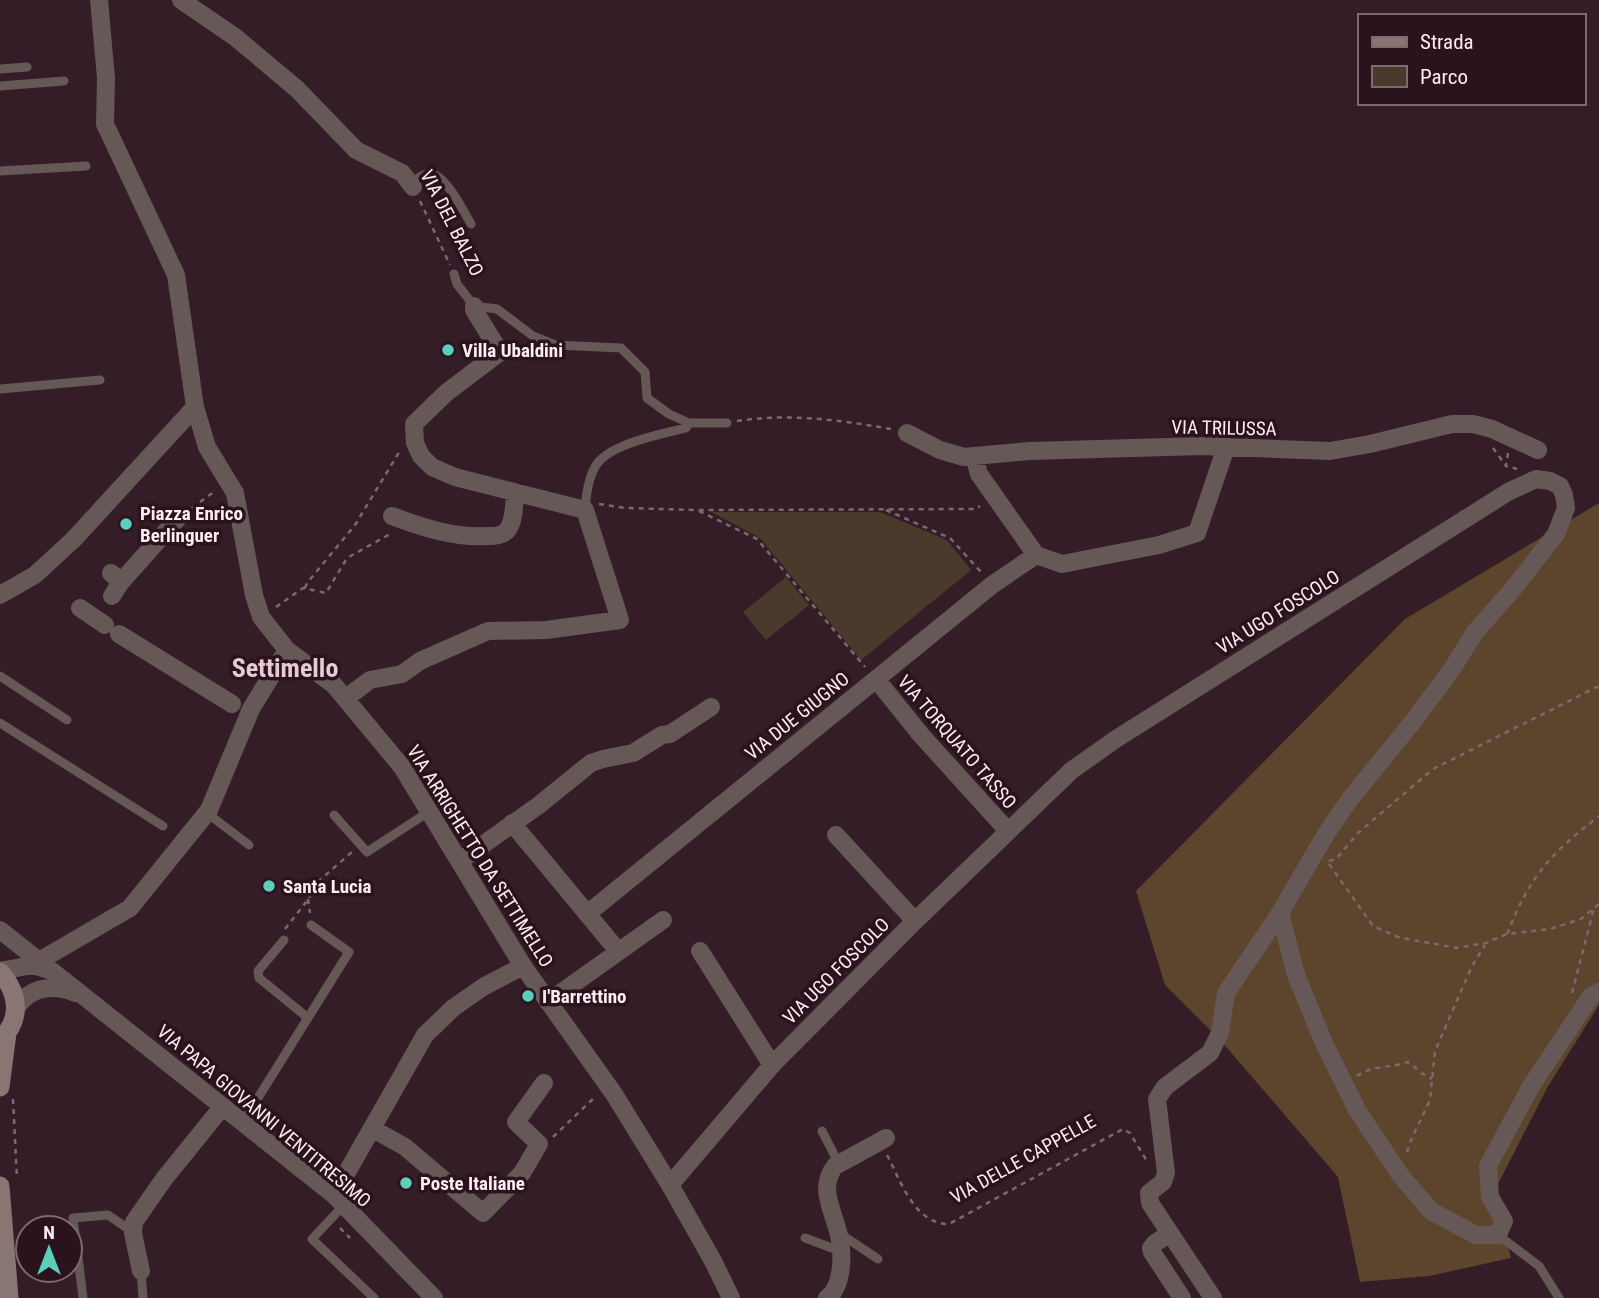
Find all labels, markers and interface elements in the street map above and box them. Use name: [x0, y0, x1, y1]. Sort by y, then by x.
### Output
legend: [1358, 14, 1585, 105]
text: Strada: [1420, 30, 1474, 54]
text: Parco: [1420, 65, 1468, 89]
street label: VIA DEL BALZO: [415, 166, 489, 280]
place label: Villa Ubaldini: [462, 339, 563, 362]
marker: Villa Ubaldini: [440, 342, 456, 358]
street label: VIA TRILUSSA: [1171, 416, 1277, 440]
place label: Piazza Enrico Berlinguer: [140, 502, 243, 547]
marker: Piazza Enrico Berlinguer: [118, 516, 134, 532]
street label: VIA UGO FOSCOLO: [1212, 565, 1344, 659]
district label: Settimello: [232, 653, 338, 683]
street label: VIA DUE GIUGNO: [740, 667, 854, 765]
street label: VIA TORQUATO TASSO: [893, 670, 1021, 814]
street label: VIA ARRIGHETTO DA SETTIMELLO: [402, 741, 558, 971]
place label: Santa Lucia: [283, 875, 372, 898]
marker: Santa Lucia: [261, 878, 277, 894]
street label: VIA UGO FOSCOLO: [778, 913, 894, 1029]
place label: I'Barrettino: [542, 985, 627, 1008]
marker: I'Barrettino: [520, 988, 536, 1004]
street label: VIA PAPA GIOVANNI VENTITRESIMO: [152, 1020, 376, 1212]
street label: VIA DELLE CAPPELLE: [946, 1109, 1100, 1209]
place label: Poste Italiane: [420, 1172, 525, 1195]
marker: Poste Italiane: [398, 1175, 414, 1191]
north arrow: [14, 1214, 84, 1284]
text: N: [43, 1221, 55, 1244]

